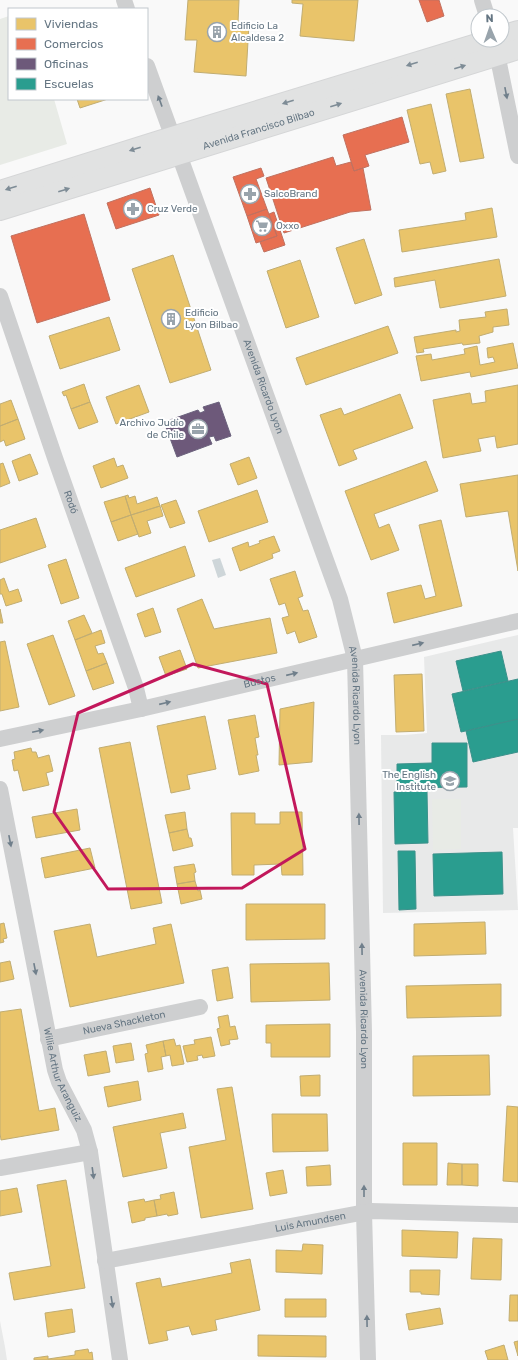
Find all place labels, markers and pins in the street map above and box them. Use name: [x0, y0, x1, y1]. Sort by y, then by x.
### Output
place label: Edificio La Alcaldesa 2: [231, 20, 284, 44]
building icon: Edificio La Alcaldesa 2: [206, 21, 228, 43]
pharmacy icon: SalcoBrand: [239, 183, 261, 205]
place label: SalcoBrand: [264, 188, 317, 200]
pharmacy icon: Cruz Verde: [122, 198, 144, 220]
place label: Cruz Verde: [147, 203, 198, 215]
supermarket icon: Oxxo: [251, 215, 273, 237]
place label: Oxxo: [276, 220, 299, 232]
place label: Edificio Lyon Bilbao: [185, 307, 238, 331]
building icon: Edificio Lyon Bilbao: [160, 308, 182, 330]
place label: Archivo Judío de Chile: [120, 417, 184, 441]
office icon: Archivo Judío de Chile: [187, 418, 209, 440]
place label: The English Institute: [382, 769, 436, 793]
school or university icon: The English Institute: [439, 770, 461, 792]

